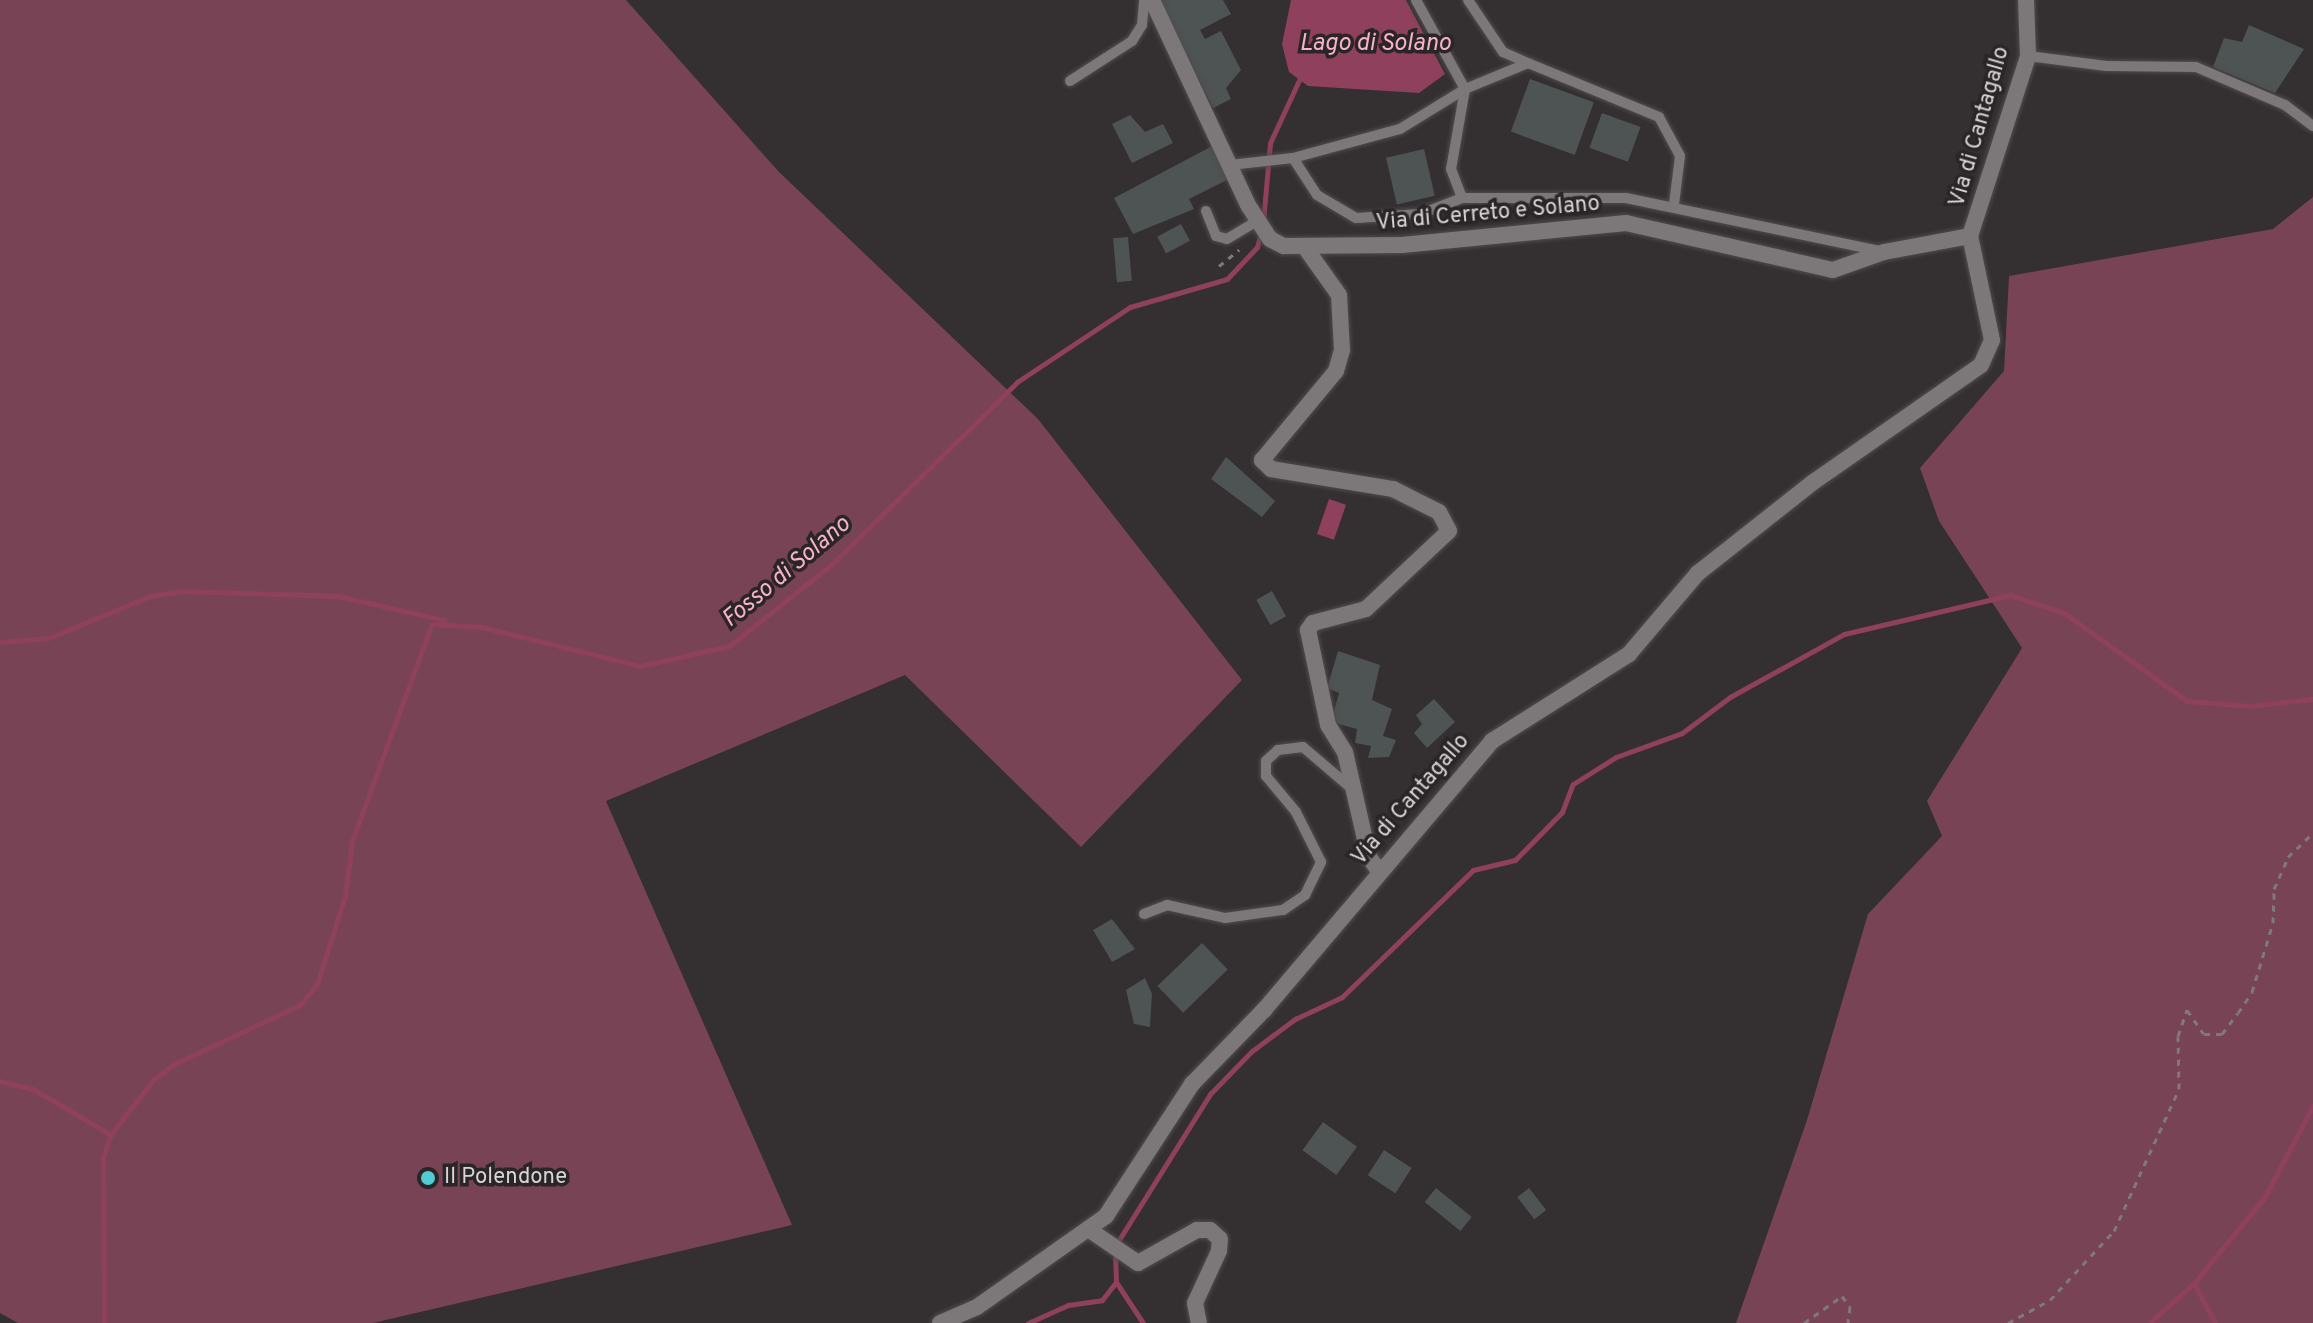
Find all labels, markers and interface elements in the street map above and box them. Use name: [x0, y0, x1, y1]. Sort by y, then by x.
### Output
water label: Lago di Solano: [1299, 31, 1451, 59]
street label: Via di Cantagallo: [1944, 44, 2016, 210]
street label: Via di Cerreto e Solano: [1375, 191, 1601, 237]
water label: Fosso di Solano: [717, 511, 857, 635]
street label: Via di Cantagallo: [1347, 729, 1475, 871]
place label: Il Polendone: [444, 1165, 567, 1191]
marker: Il Polendone: [419, 1169, 437, 1187]

